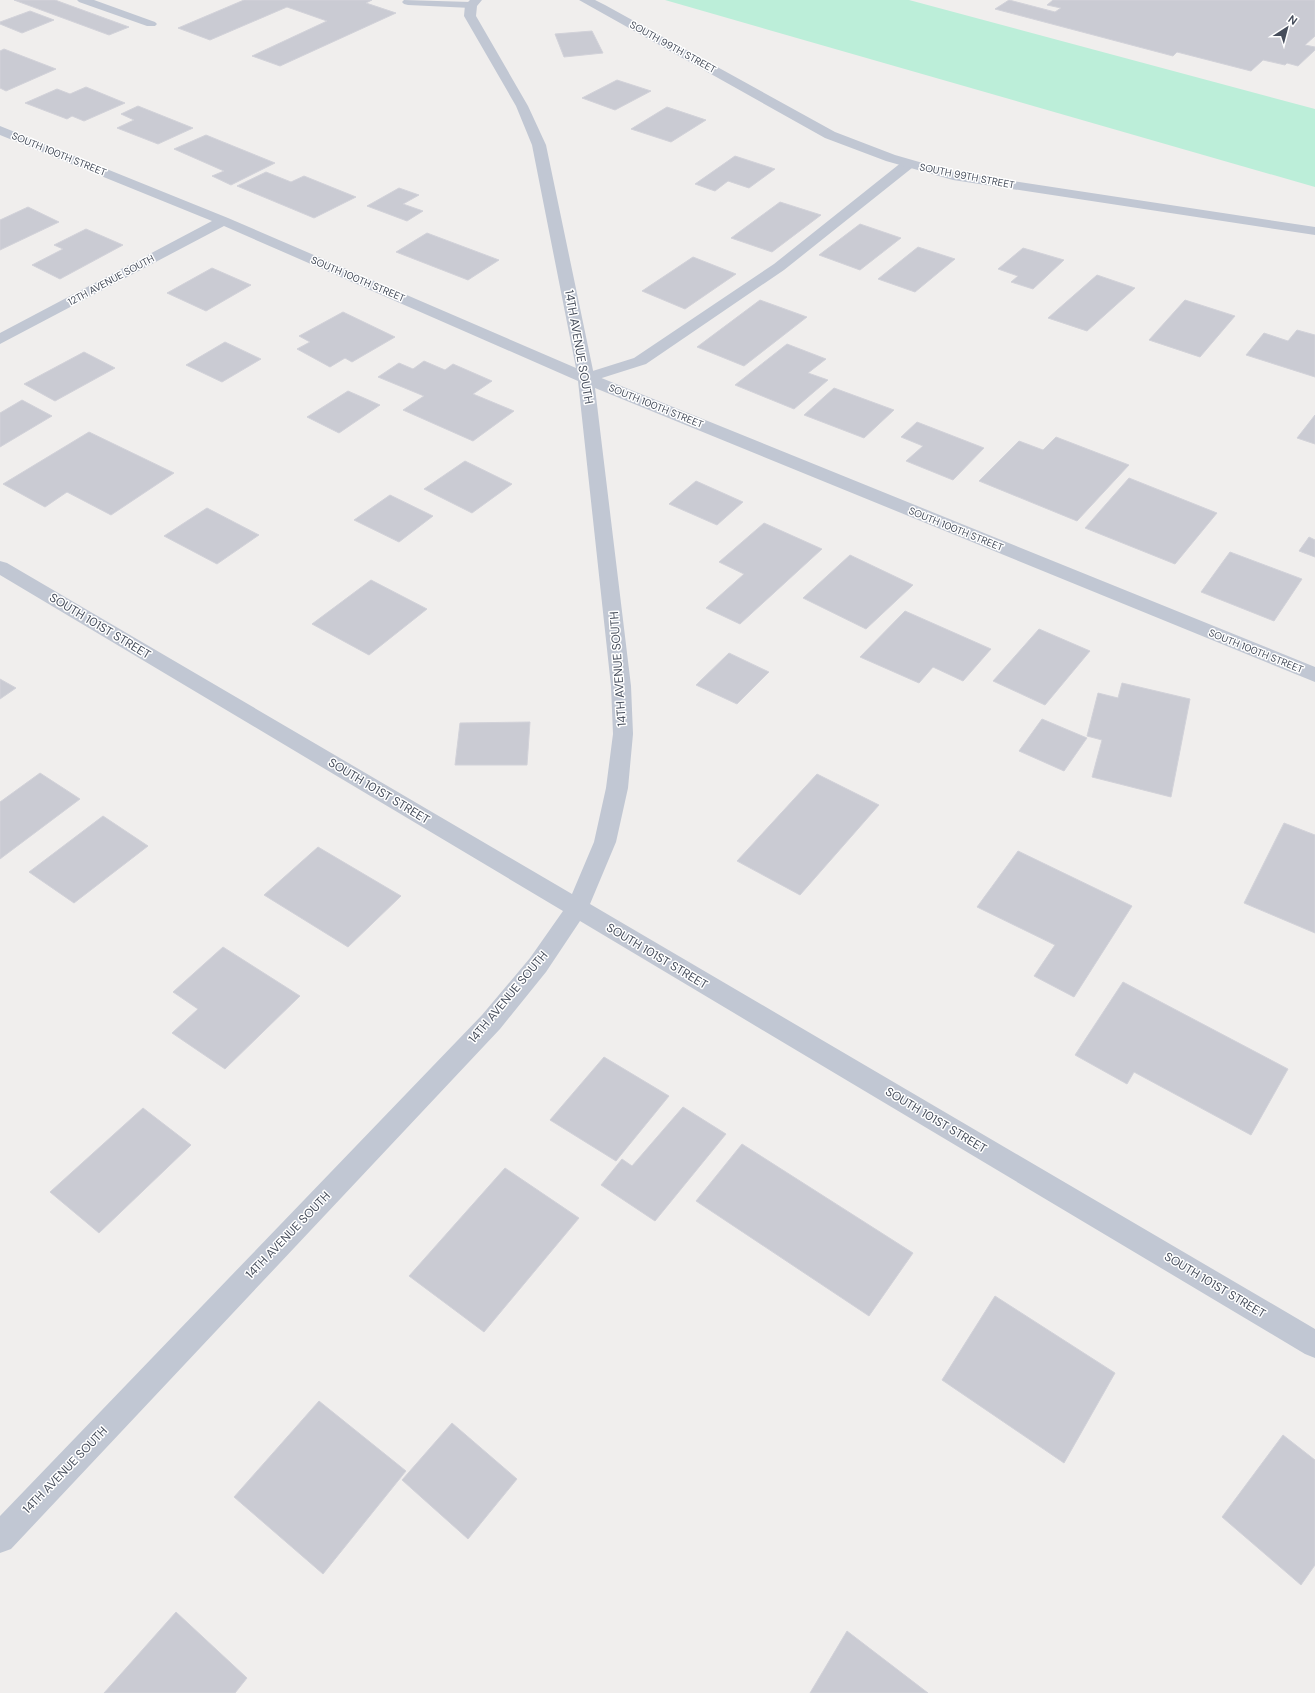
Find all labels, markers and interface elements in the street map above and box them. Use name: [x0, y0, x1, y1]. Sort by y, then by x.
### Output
north arrow: [1267, 8, 1307, 48]
text: N: [1286, 12, 1300, 28]
street label: SOUTH 99TH STREET: [628, 18, 719, 76]
street label: SOUTH 100TH STREET: [10, 129, 109, 179]
street label: SOUTH 99TH STREET: [918, 160, 1016, 192]
street label: 12TH AVENUE SOUTH: [66, 252, 157, 308]
street label: SOUTH 100TH STREET: [309, 253, 407, 305]
street label: 14TH AVENUE SOUTH: [561, 289, 597, 405]
street label: SOUTH 100TH STREET: [607, 381, 706, 431]
street label: SOUTH 100TH STREET: [907, 504, 1006, 554]
street label: SOUTH 101ST STREET: [46, 589, 154, 663]
street label: 14TH AVENUE SOUTH: [606, 611, 630, 727]
street label: SOUTH 100TH STREET: [1207, 626, 1306, 676]
street label: SOUTH 101ST STREET: [325, 754, 433, 828]
street label: SOUTH 101ST STREET: [603, 919, 711, 993]
street label: 14TH AVENUE SOUTH: [465, 948, 551, 1046]
street label: SOUTH 101ST STREET: [882, 1083, 990, 1157]
street label: 14TH AVENUE SOUTH: [242, 1188, 334, 1282]
street label: SOUTH 101ST STREET: [1161, 1248, 1269, 1322]
street label: 14TH AVENUE SOUTH: [19, 1423, 111, 1517]

